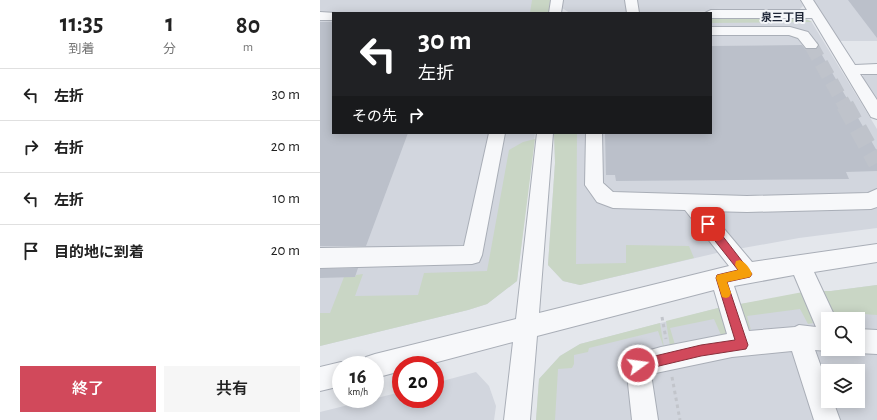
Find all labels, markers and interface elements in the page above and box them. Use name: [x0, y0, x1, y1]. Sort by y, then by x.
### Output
district label: 泉三丁目: [761, 11, 805, 23]
text: 11:35: [60, 12, 103, 36]
text: 1: [165, 12, 174, 36]
text: 80: [236, 14, 260, 38]
text: 30 m: [418, 27, 471, 55]
icon: left: [352, 28, 404, 80]
text: m: [243, 41, 253, 54]
text: 到着: [69, 43, 95, 56]
text: 分: [163, 43, 176, 56]
text: 左折: [418, 65, 454, 83]
icon: left: [20, 84, 42, 106]
text: 30 m: [271, 87, 300, 102]
text: 左折: [54, 89, 84, 104]
icon: right: [405, 104, 427, 126]
text: その先: [352, 109, 397, 124]
icon: right: [20, 136, 42, 158]
text: 20 m: [271, 139, 300, 154]
text: 右折: [54, 141, 84, 156]
icon: left: [20, 188, 42, 210]
text: 10 m: [272, 191, 300, 206]
text: 左折: [54, 193, 84, 208]
pin: [691, 207, 725, 241]
icon: arrive: [697, 213, 719, 235]
icon: arrive: [20, 240, 42, 262]
text: 20 m: [271, 243, 300, 258]
text: 目的地に到着: [54, 245, 144, 260]
map controls: [821, 312, 865, 408]
button: search: [821, 312, 865, 356]
position arrow: [617, 344, 659, 386]
speed limit sign: 20: [392, 356, 444, 408]
button: layers: [821, 364, 865, 408]
button: 終了: [20, 366, 156, 412]
button: 共有: [164, 366, 300, 412]
text: 16: [350, 367, 366, 387]
text: km/h: [348, 387, 368, 397]

